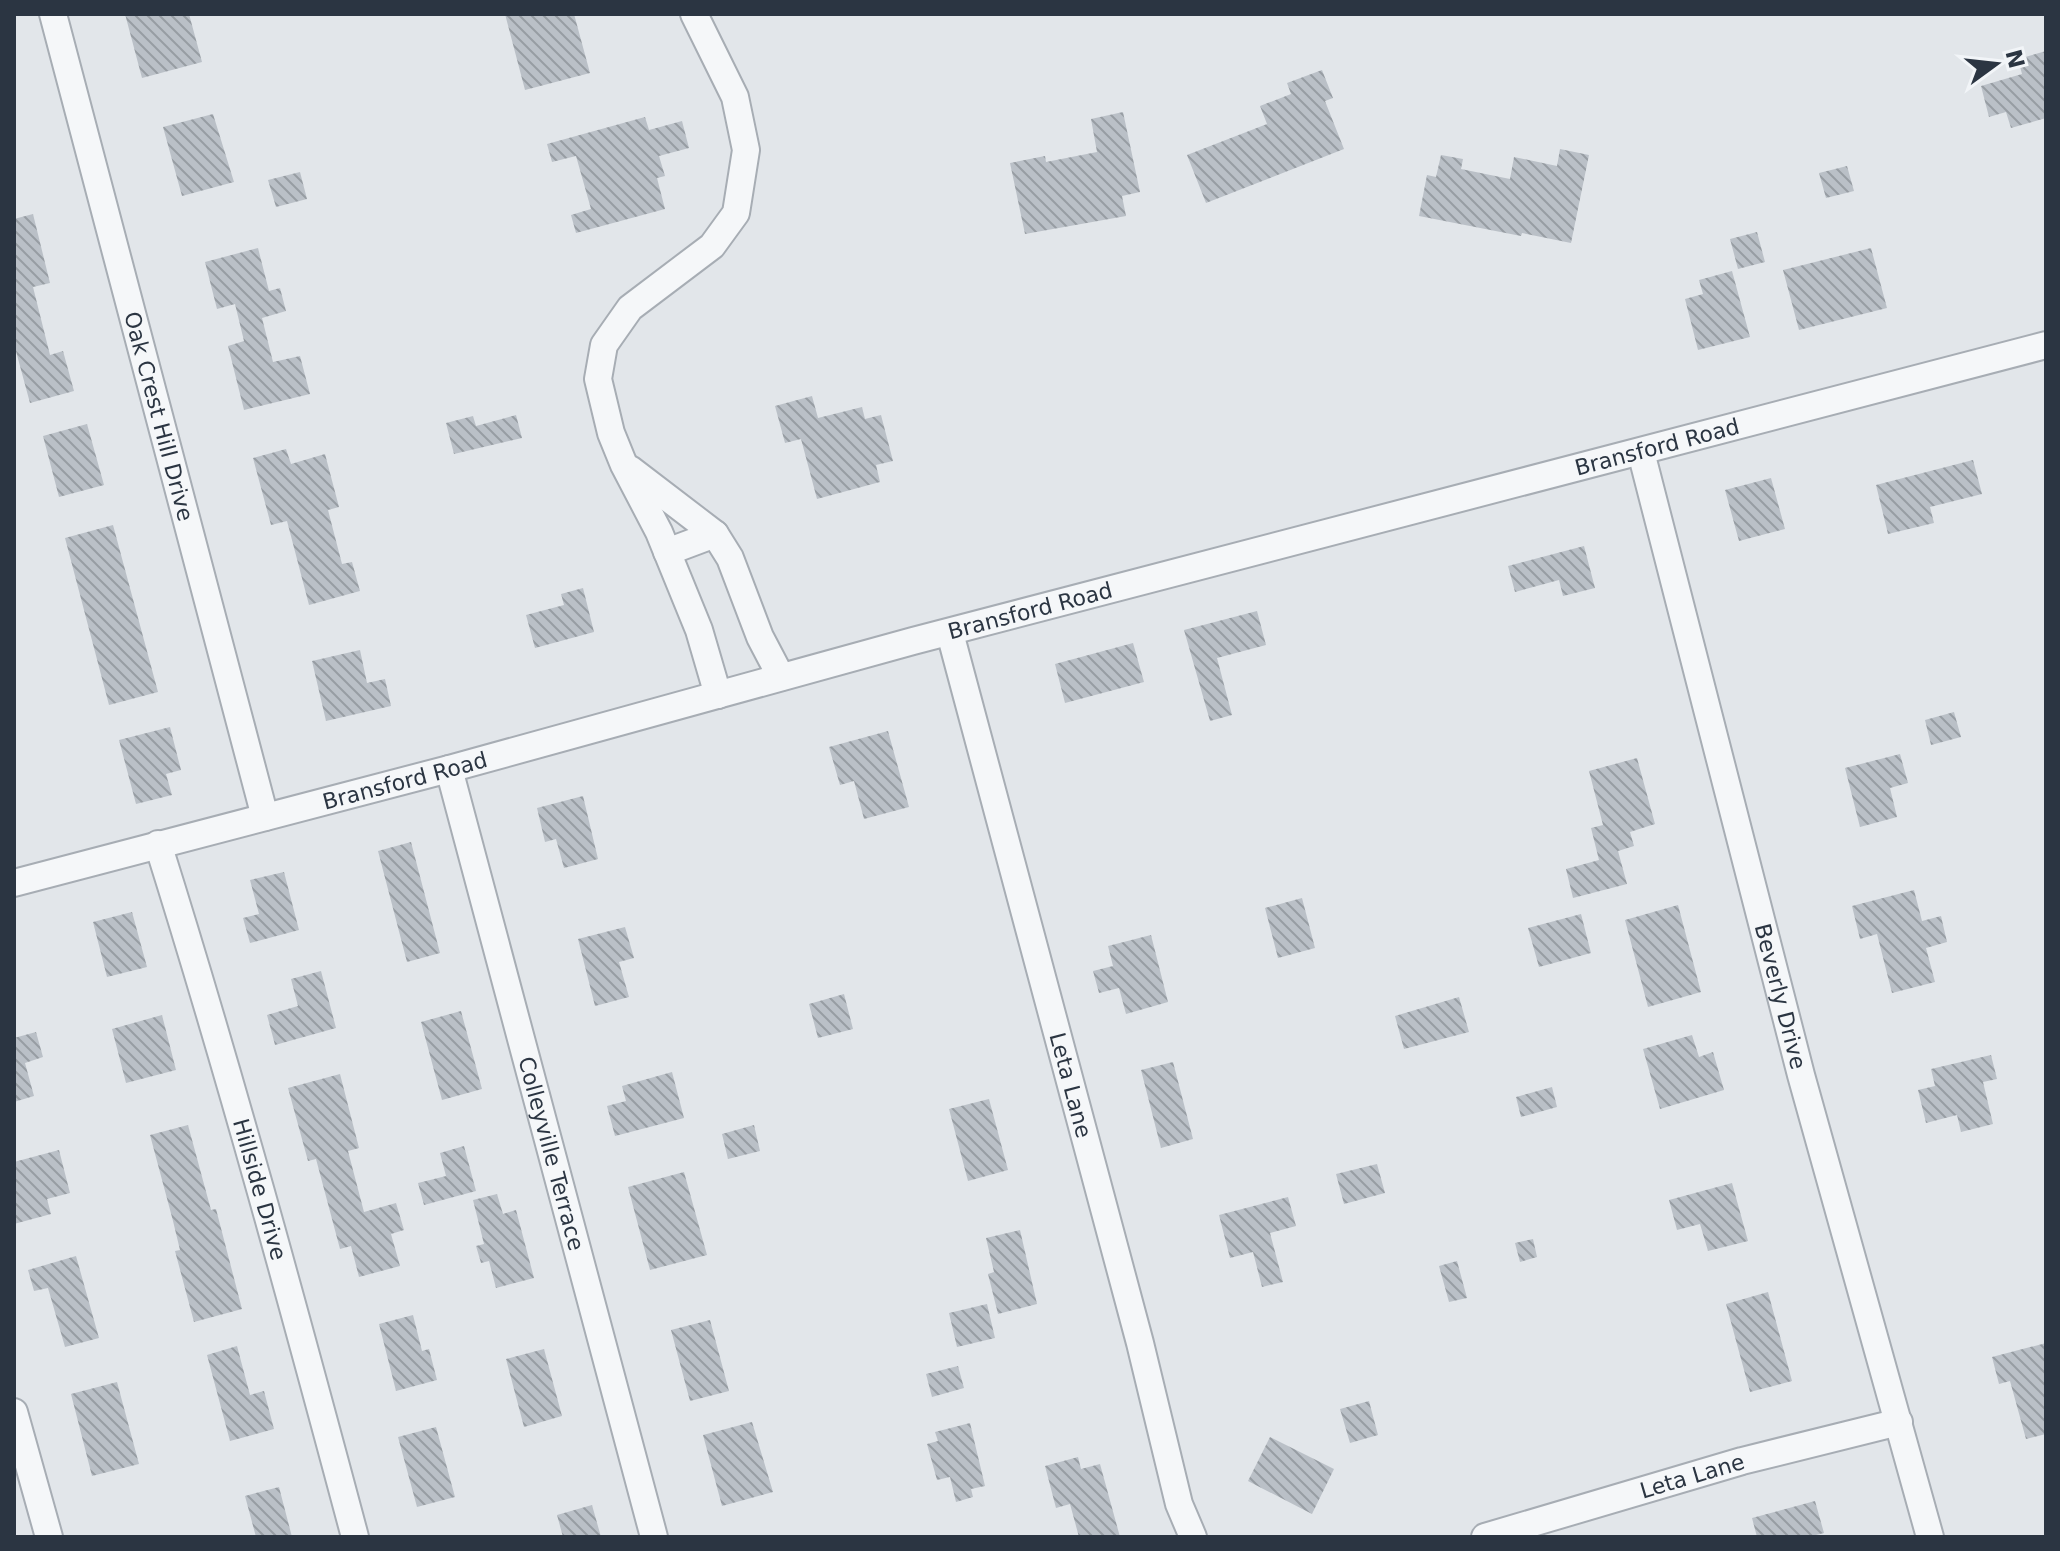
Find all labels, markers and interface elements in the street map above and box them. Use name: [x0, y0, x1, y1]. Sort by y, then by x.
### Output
north arrow: [1956, 24, 2036, 104]
text: N: [2000, 47, 2029, 71]
street label: Oak Crest Hill Drive: [120, 309, 199, 524]
street label: Bransford Road: [1572, 413, 1742, 480]
street label: Bransford Road: [945, 577, 1115, 644]
street label: Bransford Road: [320, 747, 490, 814]
street label: Beverly Drive: [1750, 921, 1811, 1072]
street label: Leta Lane: [1045, 1030, 1097, 1140]
street label: Colleyville Terrace: [514, 1054, 589, 1253]
street label: Hillside Drive: [228, 1116, 292, 1263]
street label: Leta Lane: [1637, 1448, 1747, 1503]

